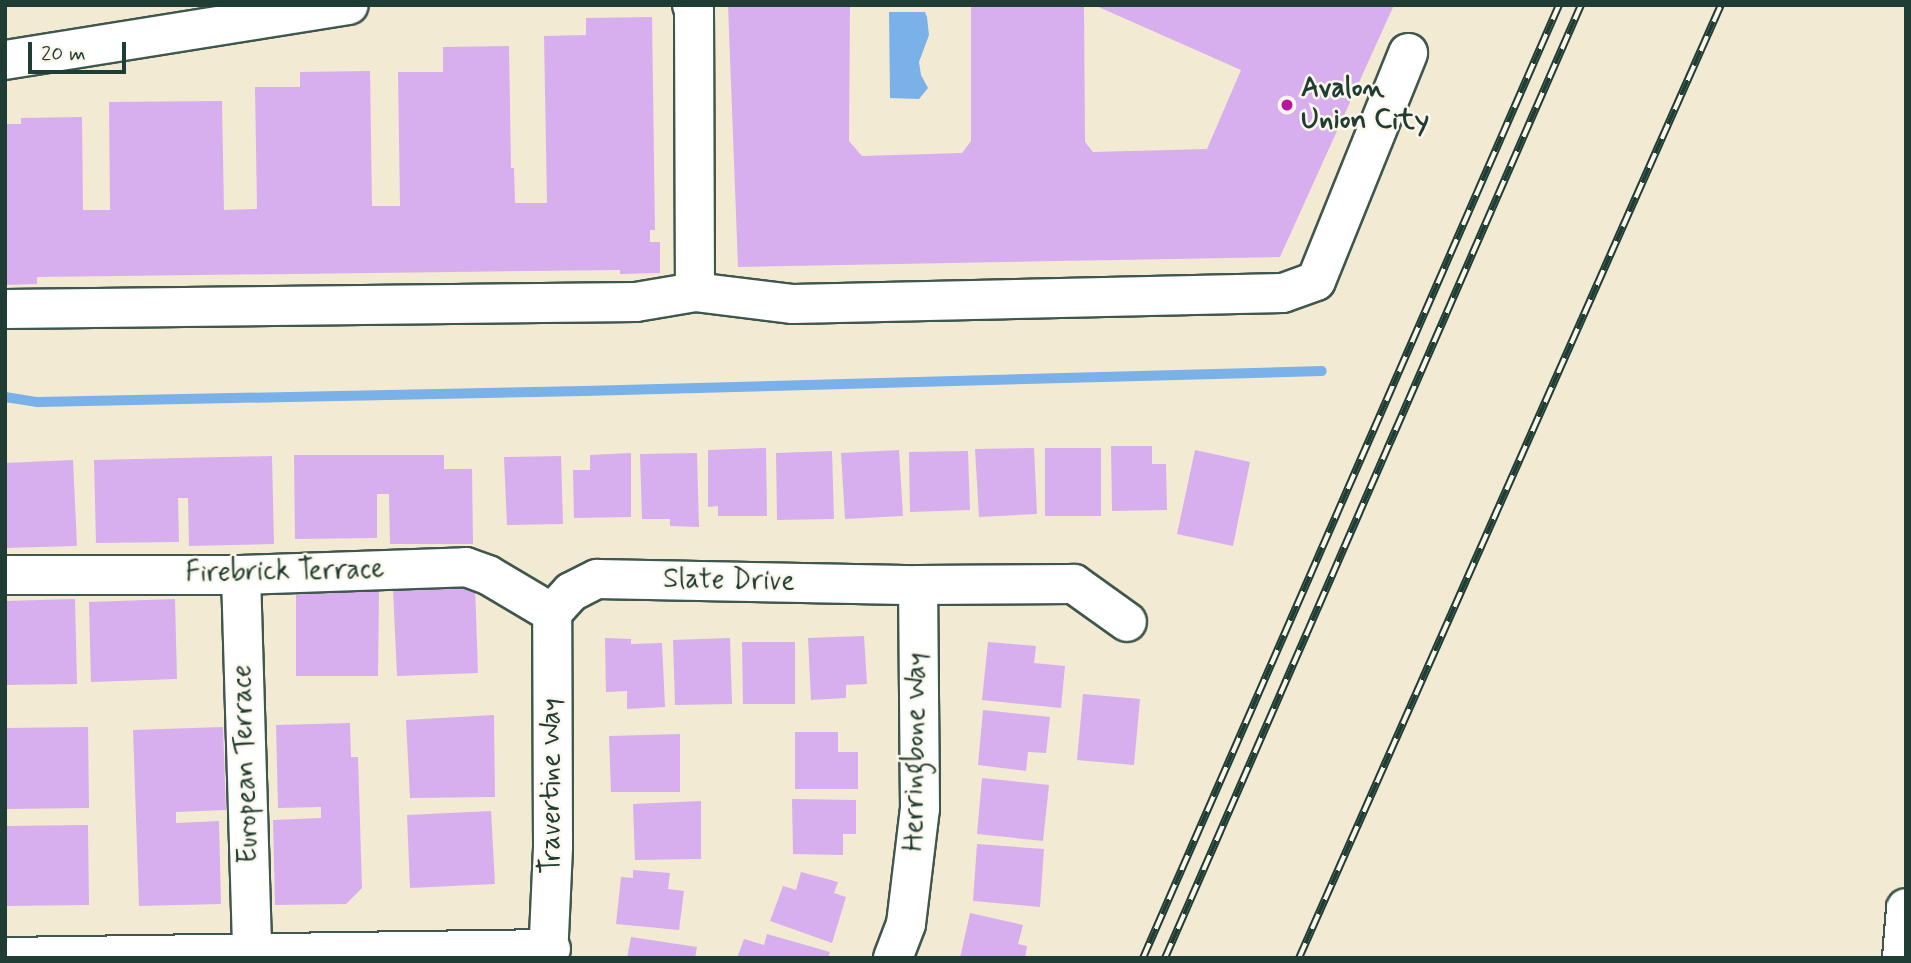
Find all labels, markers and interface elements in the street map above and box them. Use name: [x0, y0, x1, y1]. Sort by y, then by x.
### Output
scale bar: [32, 28, 130, 72]
text: 20 m: [41, 40, 86, 68]
place label: Avalon Union City: [1301, 72, 1424, 138]
marker: Avalon Union City: [1279, 97, 1295, 113]
street label: Firebrick Terrace: [185, 553, 385, 591]
street label: Slate Drive: [663, 563, 795, 599]
street label: Herringbone Way: [897, 649, 935, 855]
street label: European Terrace: [226, 665, 266, 863]
street label: Travertine Way: [535, 695, 569, 877]

